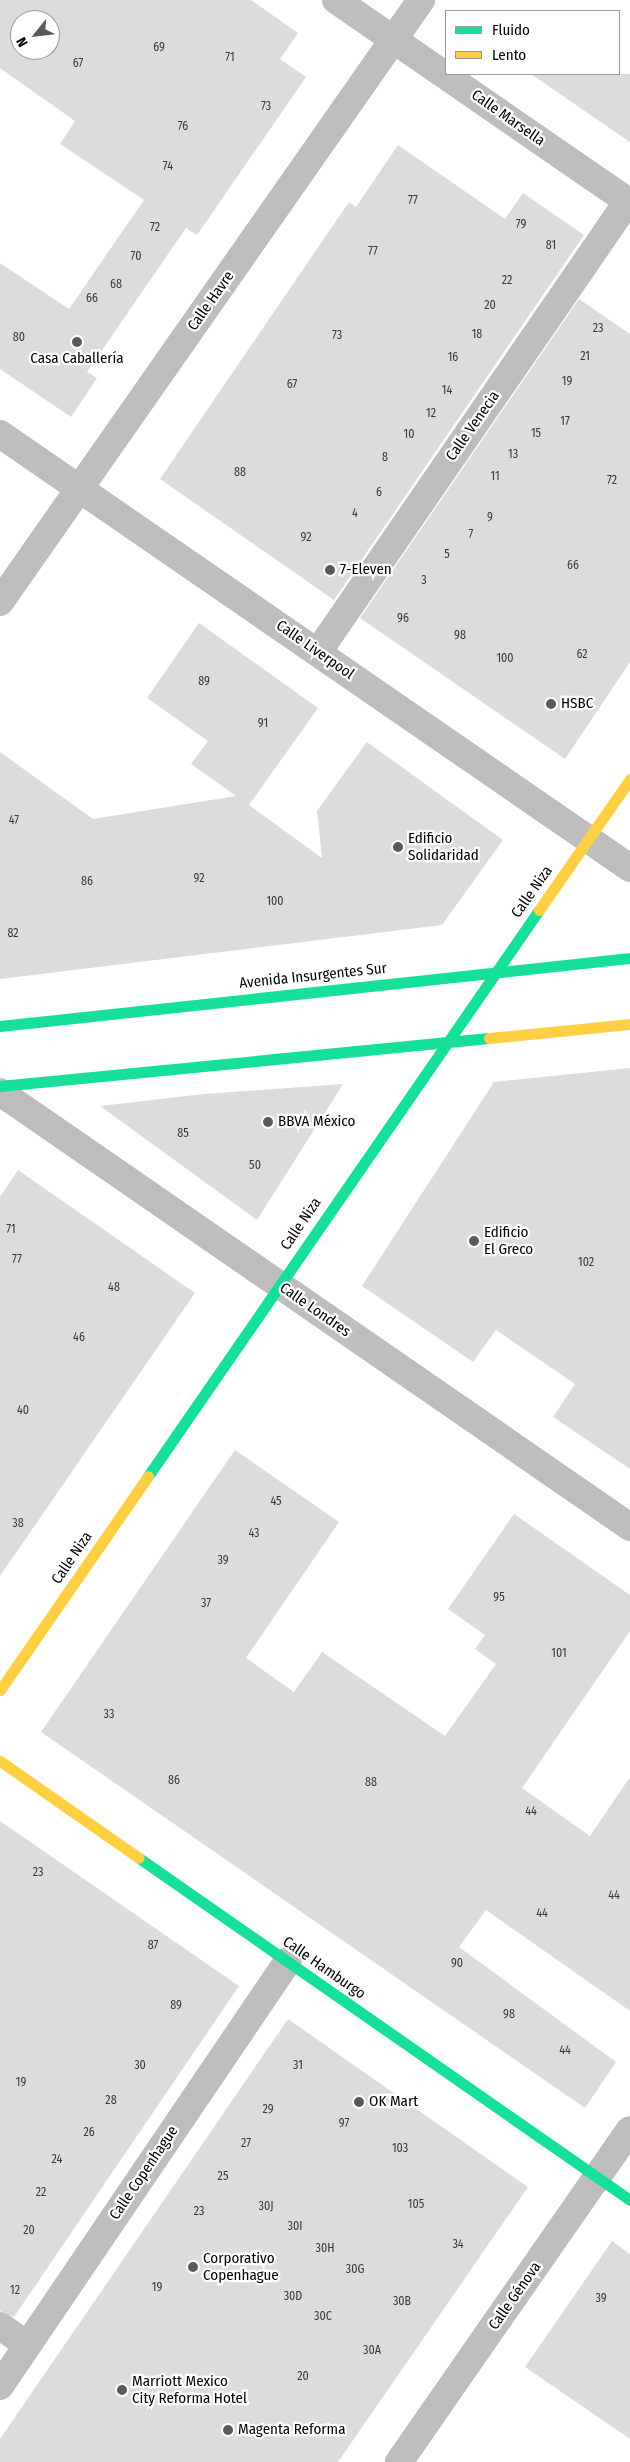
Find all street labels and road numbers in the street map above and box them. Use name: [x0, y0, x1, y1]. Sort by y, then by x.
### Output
street label: Calle Marsella: [468, 86, 548, 150]
street label: Calle Havre: [184, 268, 238, 334]
street label: Calle Venecia: [442, 388, 504, 464]
street label: Calle Liverpool: [273, 617, 357, 683]
street label: Calle Niza: [508, 862, 556, 922]
street label: Avenida Insurgentes Sur: [238, 959, 388, 993]
street label: Calle Niza: [277, 1194, 325, 1254]
street label: Calle Londres: [276, 1279, 354, 1341]
street label: Calle Niza: [48, 1528, 96, 1588]
street label: Calle Hamburgo: [279, 1933, 369, 2003]
street label: Calle Copenhague: [106, 2123, 182, 2223]
street label: Calle Génova: [485, 2258, 545, 2334]

